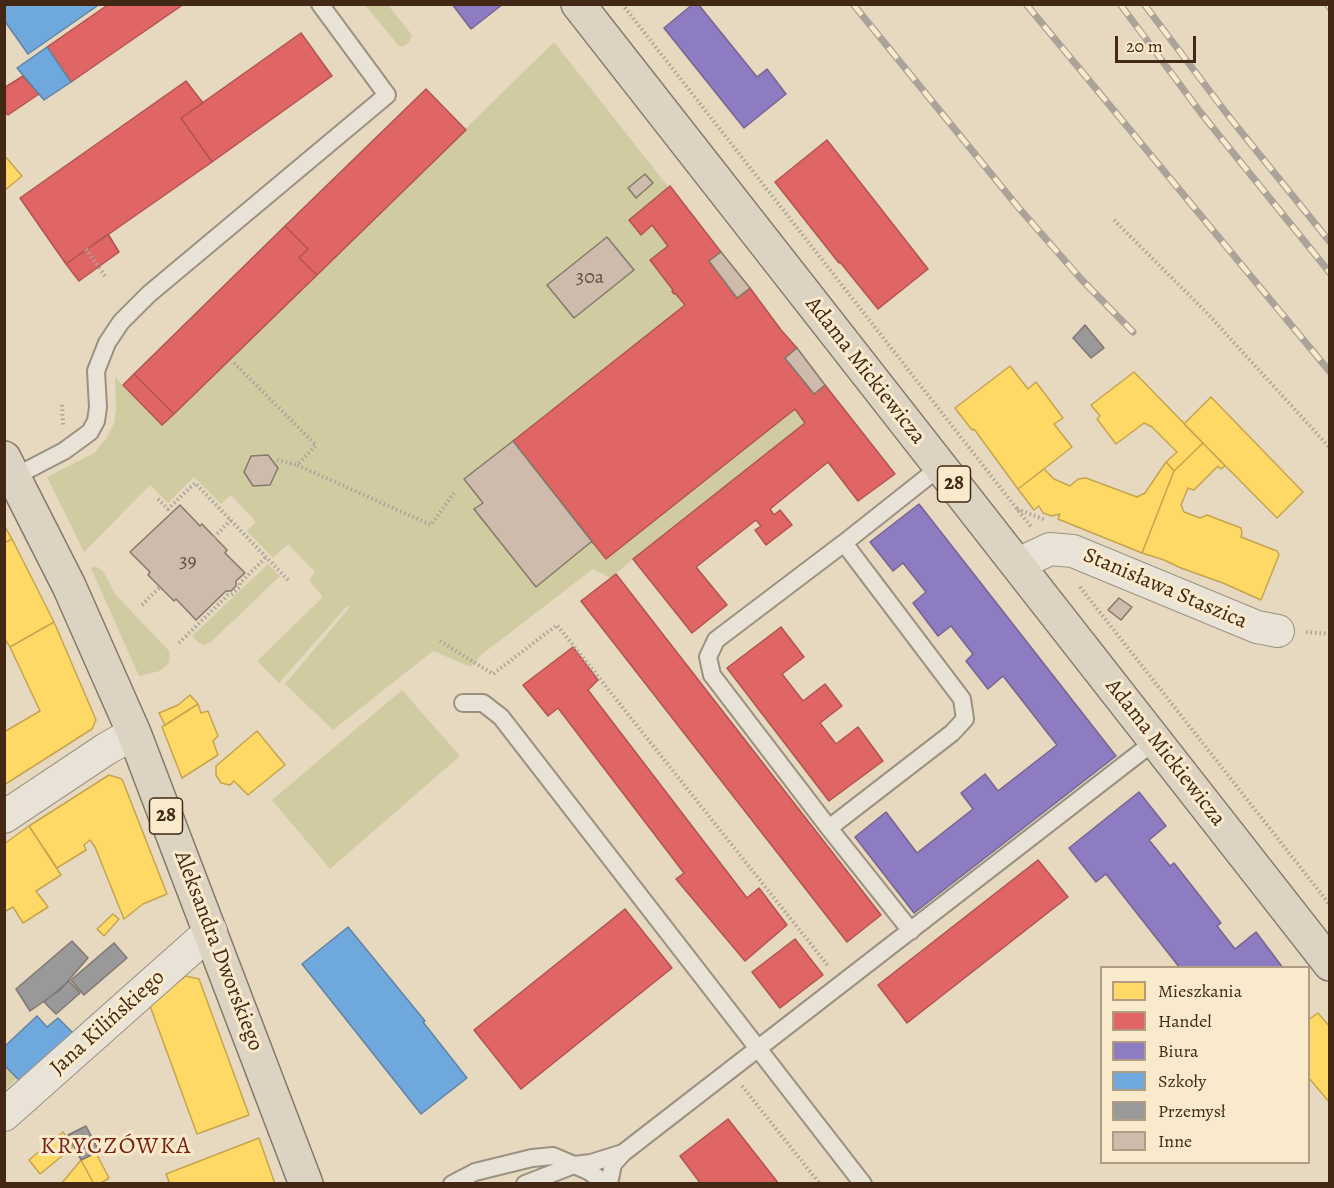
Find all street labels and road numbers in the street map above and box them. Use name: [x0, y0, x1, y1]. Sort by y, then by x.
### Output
street label: Adama Mickiewicza: [799, 292, 931, 450]
road number: 28: [938, 466, 970, 502]
street label: Stanisława Staszica: [1079, 543, 1251, 635]
street label: Adama Mickiewicza: [1099, 674, 1231, 832]
road number: 28: [150, 798, 182, 834]
street label: Aleksandra Dworskiego: [168, 847, 268, 1055]
street label: Jana Kilińskiego: [45, 965, 171, 1081]

